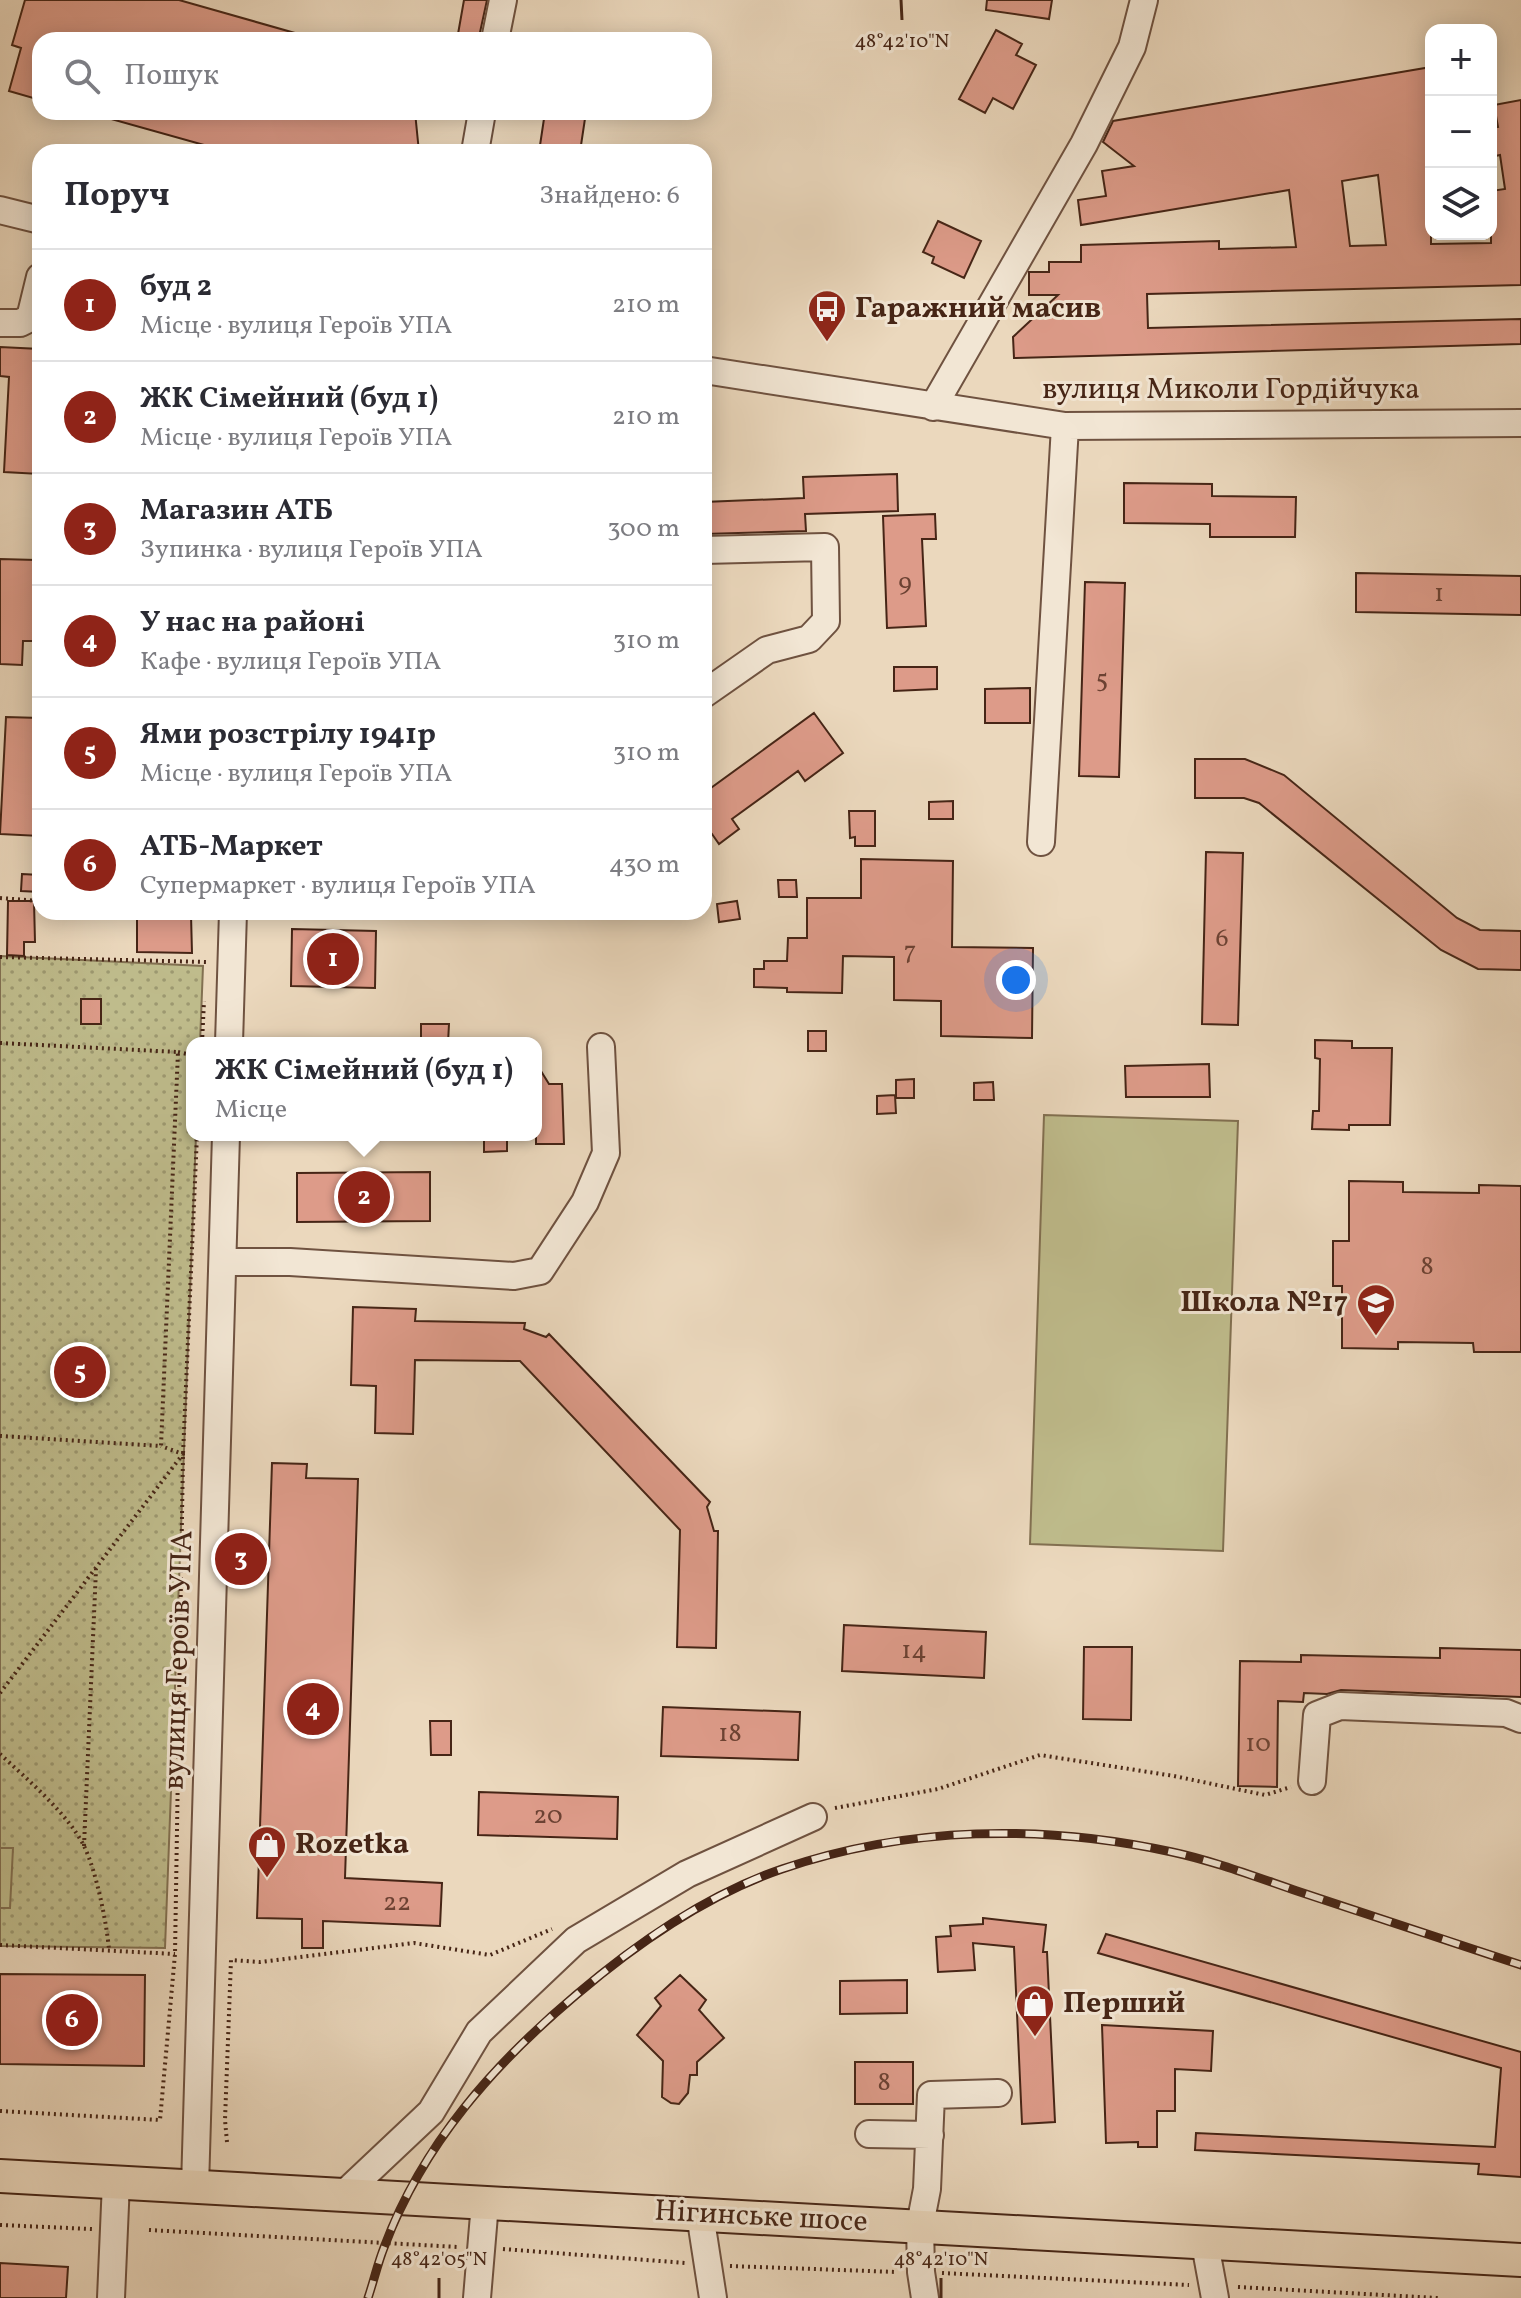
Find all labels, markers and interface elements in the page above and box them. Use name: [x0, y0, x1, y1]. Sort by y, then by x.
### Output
map controls: [1425, 24, 1497, 240]
button: +: [1425, 24, 1497, 96]
text: 48°42'10"N: [855, 28, 950, 56]
search box: [32, 32, 712, 120]
icon: search: [60, 54, 104, 98]
text: Пошук: [124, 55, 219, 97]
button: −: [1425, 96, 1497, 168]
button: layers: [1425, 168, 1497, 240]
text: Поруч: [64, 173, 170, 220]
text: Знайдено: 6: [539, 178, 680, 214]
text: буд 2: [140, 266, 212, 308]
text: 1: [85, 287, 95, 323]
text: 210 m: [612, 287, 680, 323]
bus stop icon: Гаражний масив: [806, 288, 848, 343]
place label: Гаражний масив: [855, 288, 1101, 330]
text: Місце · вулиця Героїв УПА: [140, 308, 452, 344]
street label: вулиця Миколи Гордійчука: [1042, 369, 1420, 411]
text: ЖК Сімейний (буд 1): [140, 378, 438, 420]
text: 2: [83, 399, 97, 435]
text: 210 m: [612, 399, 680, 435]
text: Місце · вулиця Героїв УПА: [140, 420, 452, 456]
text: Магазин АТБ: [140, 490, 333, 532]
text: 3: [83, 511, 97, 547]
text: 300 m: [607, 511, 680, 547]
text: Зупинка · вулиця Героїв УПА: [140, 532, 483, 568]
house number: 9: [898, 565, 912, 601]
house number: 1: [1434, 576, 1444, 612]
text: У нас на районі: [140, 602, 365, 644]
text: 4: [82, 623, 98, 659]
text: 310 m: [613, 623, 680, 659]
text: Кафе · вулиця Героїв УПА: [140, 644, 441, 680]
house number: 5: [1096, 662, 1108, 698]
text: Ями розстрілу 1941р: [140, 714, 436, 756]
text: 5: [84, 735, 96, 771]
text: 310 m: [613, 735, 680, 771]
text: Місце · вулиця Героїв УПА: [140, 756, 452, 792]
text: АТБ-Маркет: [140, 826, 323, 868]
text: 6: [83, 847, 97, 883]
text: 430 m: [609, 847, 680, 883]
text: Супермаркет · вулиця Героїв УПА: [140, 868, 536, 904]
house number: 6: [1215, 921, 1229, 957]
pin: 1: [307, 929, 359, 989]
house number: 7: [904, 934, 916, 970]
your location: [996, 960, 1036, 1000]
popup: [186, 1037, 542, 1141]
text: ЖК Сімейний (буд 1): [215, 1050, 513, 1092]
text: Місце: [215, 1092, 287, 1128]
pin: 2: [338, 1167, 390, 1227]
house number: 8: [1420, 1249, 1434, 1285]
place label: Школа №17: [1180, 1282, 1348, 1324]
school or university icon: Школа №17: [1355, 1282, 1397, 1337]
pin: 5: [54, 1342, 106, 1402]
pin: 3: [215, 1529, 267, 1589]
street label: вулиця Героїв УПА: [153, 1530, 205, 1790]
house number: 14: [901, 1633, 927, 1669]
pin: 4: [287, 1679, 339, 1739]
house number: 18: [718, 1716, 742, 1752]
house number: 10: [1245, 1726, 1271, 1762]
house number: 20: [533, 1798, 563, 1834]
shop icon: Rozetka: [246, 1824, 288, 1879]
place label: Rozetka: [295, 1824, 409, 1866]
house number: 22: [383, 1885, 411, 1921]
shop icon: Перший: [1014, 1983, 1056, 2038]
place label: Перший: [1063, 1983, 1185, 2025]
pin: 6: [46, 1990, 98, 2050]
house number: 8: [877, 2065, 891, 2101]
street label: Нігинське шосе: [653, 2190, 869, 2244]
text: 48°42'05"N: [391, 2246, 487, 2274]
text: 48°42'10"N: [894, 2246, 989, 2274]

